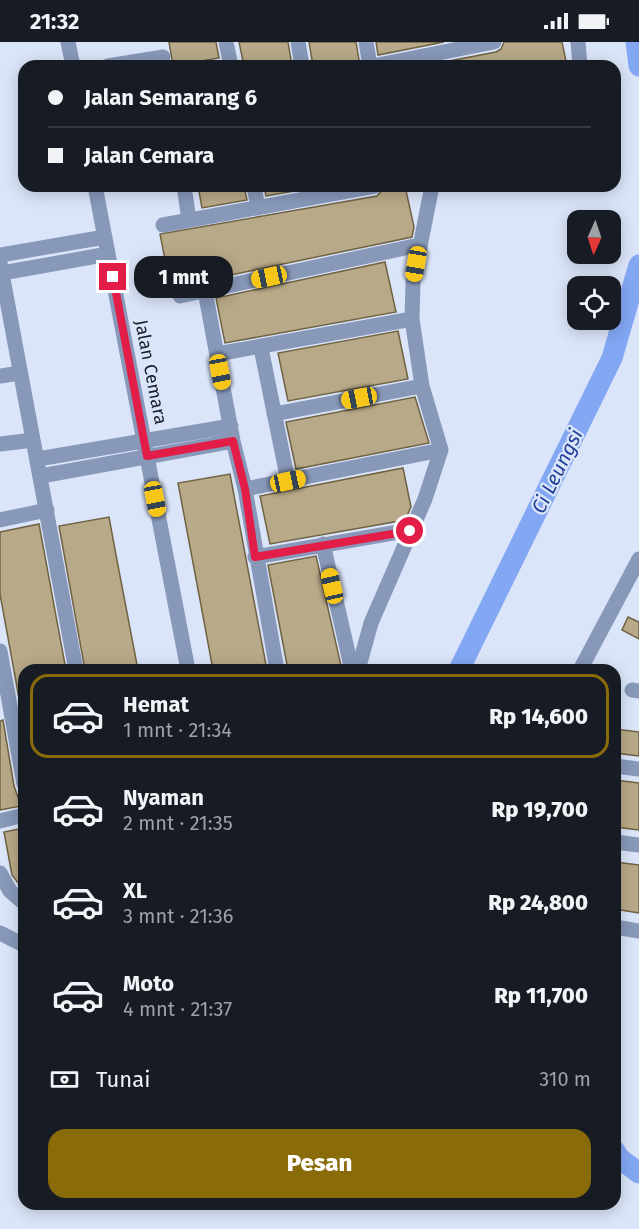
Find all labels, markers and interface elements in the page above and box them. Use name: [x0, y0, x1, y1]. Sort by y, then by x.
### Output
text: 21:32: [30, 8, 79, 35]
text: Jalan Semarang 6: [84, 84, 257, 111]
text: Jalan Cemara: [84, 142, 214, 169]
north arrow: [567, 210, 621, 264]
map controls: [567, 210, 621, 330]
car: [404, 245, 428, 283]
callout: 1 mnt: [134, 256, 233, 298]
route end: [99, 263, 126, 290]
car: [250, 264, 288, 290]
text: 1 mnt: [158, 265, 209, 289]
button: locate: [567, 276, 621, 330]
street label: Jalan Cemara: [130, 318, 172, 426]
car: [208, 353, 232, 391]
car: [340, 386, 378, 410]
water label: Ci Leungsi: [526, 424, 588, 517]
car: [269, 468, 307, 494]
car: [143, 480, 167, 518]
route start: [396, 517, 423, 544]
car: [319, 566, 345, 606]
icon: car: [51, 689, 105, 743]
text: Hemat: [123, 691, 189, 718]
text: Rp 14,600: [489, 703, 588, 730]
text: 1 mnt · 21:34: [123, 718, 232, 742]
icon: car: [51, 782, 105, 836]
text: Nyaman: [123, 784, 204, 811]
text: Rp 19,700: [492, 796, 588, 823]
text: 2 mnt · 21:35: [123, 811, 233, 835]
icon: car: [51, 875, 105, 929]
text: XL: [123, 877, 147, 904]
text: Rp 24,800: [488, 889, 588, 916]
text: 3 mnt · 21:36: [123, 904, 233, 928]
icon: car: [51, 968, 105, 1022]
text: Moto: [123, 970, 174, 997]
text: Rp 11,700: [494, 982, 588, 1009]
text: 4 mnt · 21:37: [123, 997, 232, 1021]
icon: cash: [48, 1063, 81, 1096]
text: Tunai: [96, 1066, 150, 1093]
text: 310 m: [539, 1067, 591, 1091]
button: Pesan: [48, 1129, 591, 1198]

